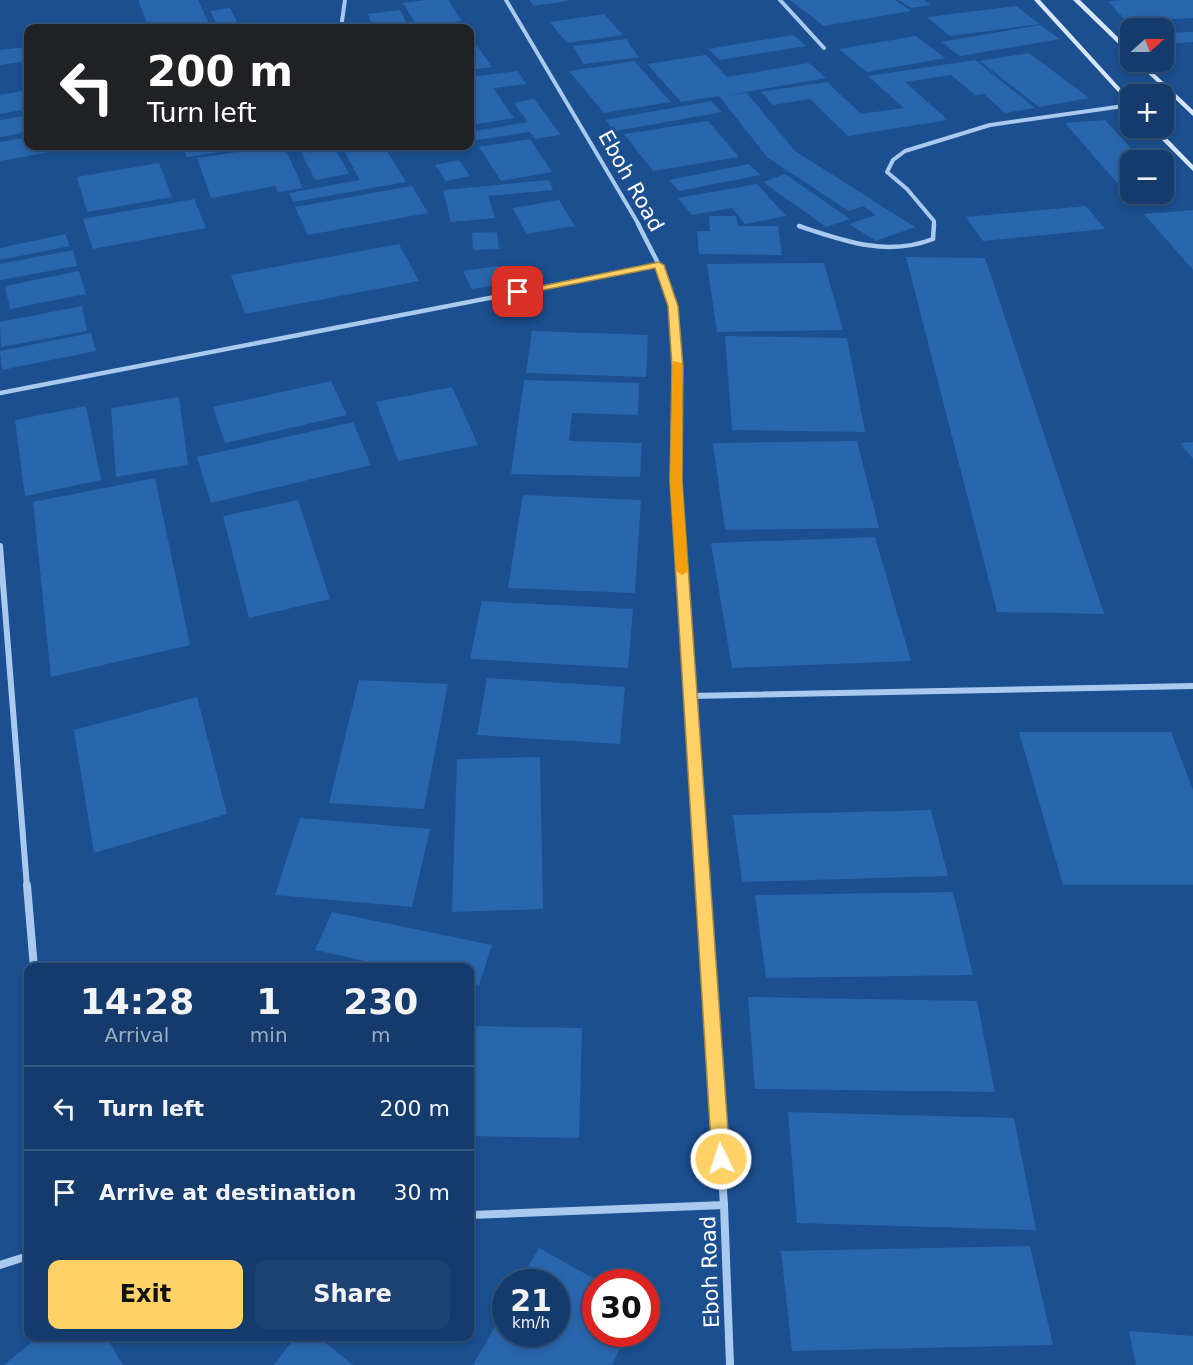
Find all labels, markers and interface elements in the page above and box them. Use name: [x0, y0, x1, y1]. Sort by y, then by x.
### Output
north arrow: [1120, 18, 1174, 72]
map controls: [1120, 18, 1174, 204]
text: 200 m: [147, 47, 293, 96]
icon: left: [48, 48, 126, 126]
button: +: [1120, 84, 1174, 138]
text: Turn left: [147, 97, 257, 128]
street label: Eboh Road: [593, 126, 669, 236]
button: −: [1120, 150, 1174, 204]
pin: [492, 266, 543, 317]
icon: arrive: [501, 275, 534, 308]
text: 14:28: [80, 981, 194, 1022]
text: 1: [256, 981, 281, 1022]
text: 230: [343, 981, 418, 1022]
text: Arrival: [104, 1023, 169, 1047]
text: min: [250, 1023, 288, 1047]
text: m: [371, 1023, 391, 1047]
icon: left: [48, 1092, 81, 1125]
text: Turn left: [99, 1096, 204, 1121]
text: 200 m: [380, 1096, 450, 1121]
position arrow: [689, 1127, 753, 1191]
icon: arrive: [48, 1176, 81, 1209]
text: Arrive at destination: [99, 1180, 356, 1205]
text: 30 m: [394, 1180, 450, 1205]
street label: Eboh Road: [696, 1216, 724, 1328]
button: Exit: [48, 1260, 243, 1329]
button: Share: [255, 1260, 450, 1329]
speed limit sign: 30: [582, 1269, 660, 1347]
text: 21: [510, 1283, 552, 1318]
text: km/h: [512, 1314, 550, 1332]

